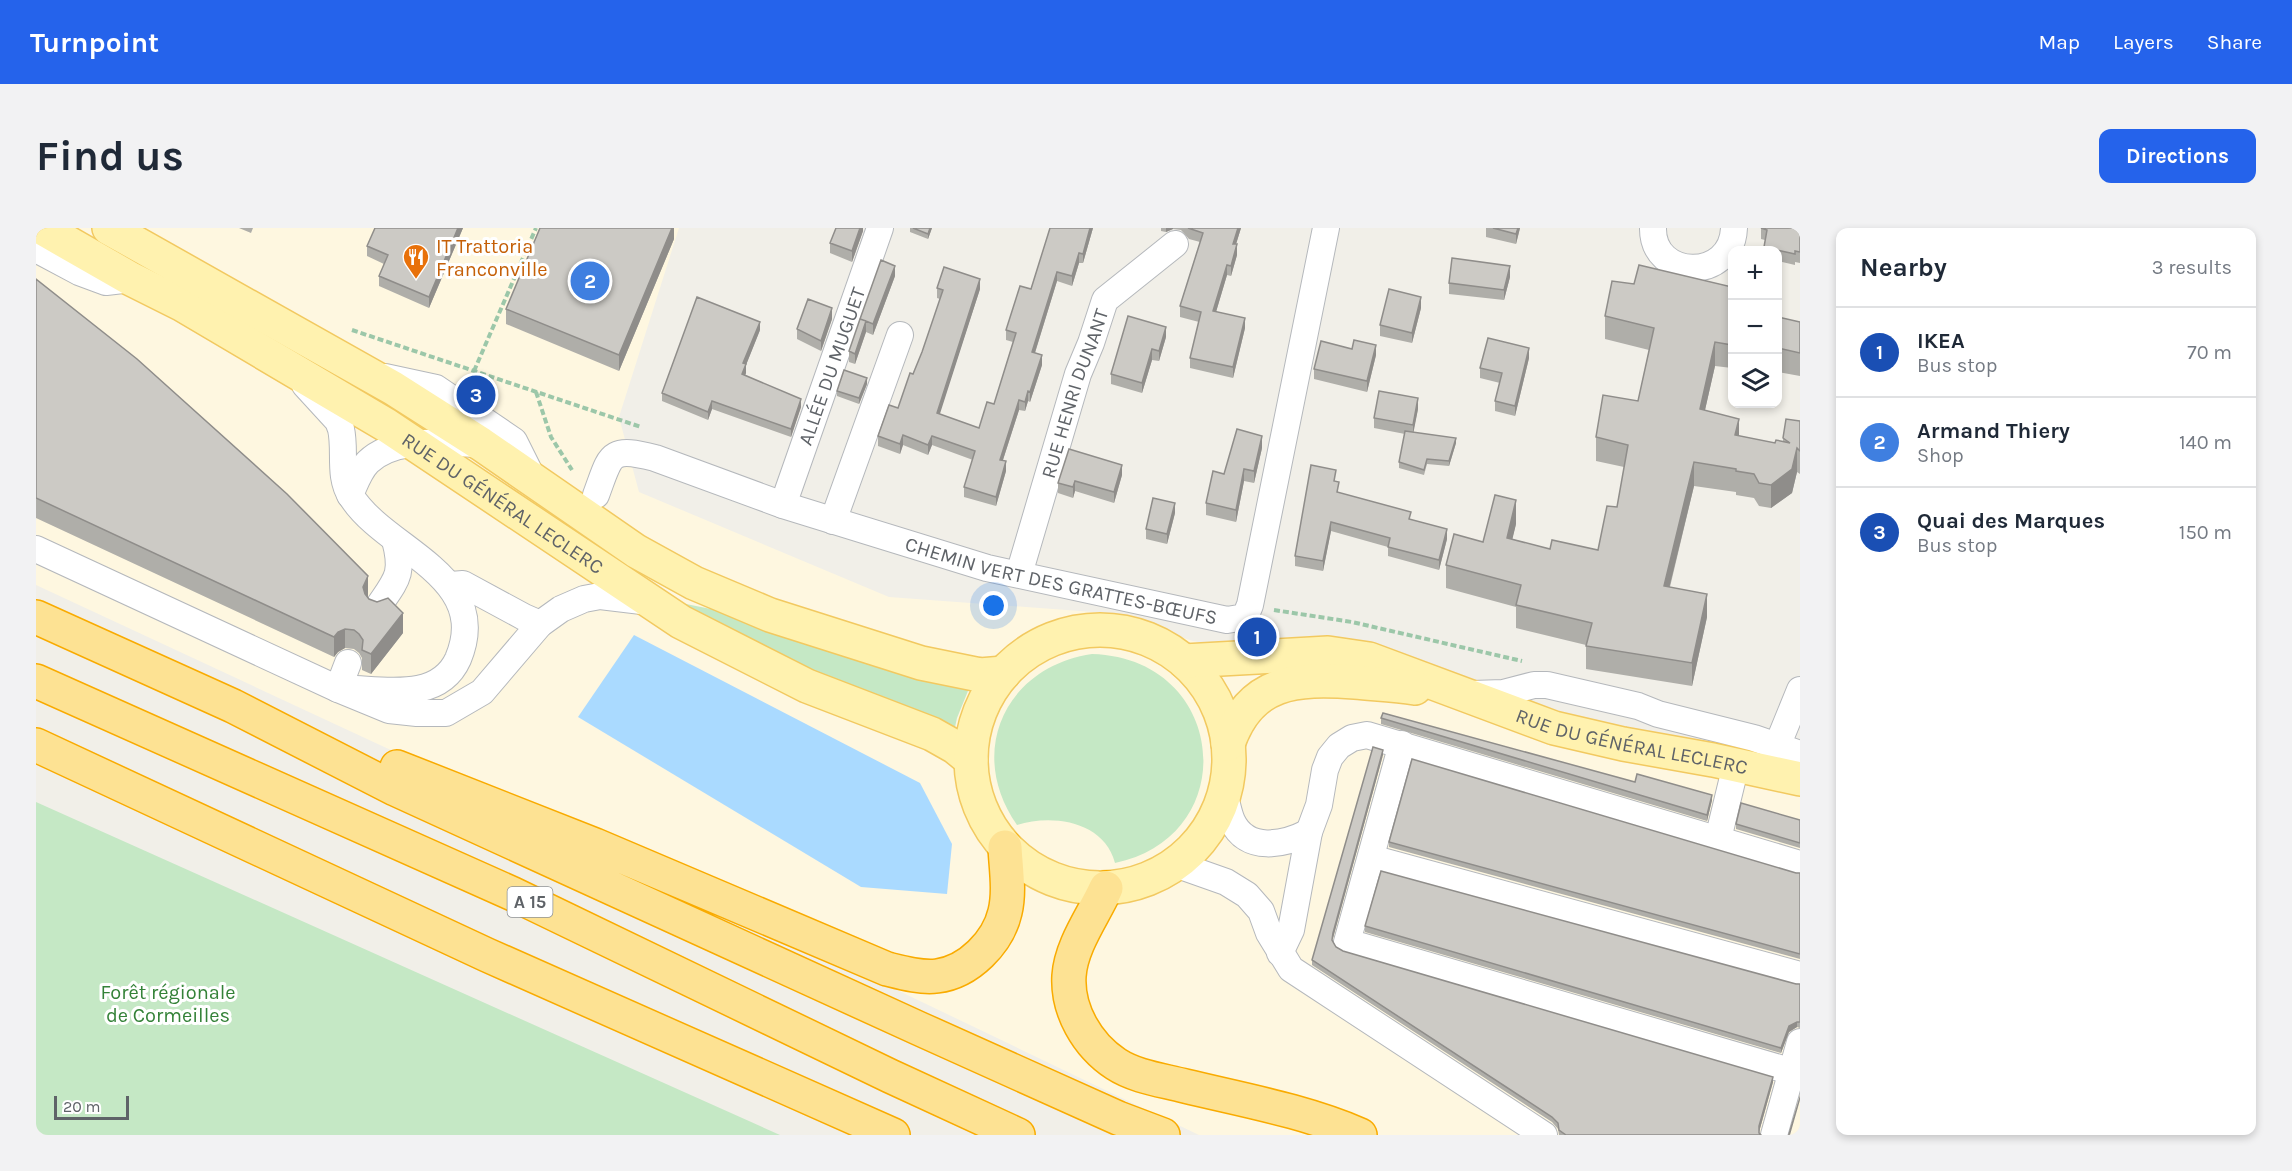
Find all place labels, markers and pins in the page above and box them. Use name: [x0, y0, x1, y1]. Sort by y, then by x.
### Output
place label: IT Trattoria Franconville: [436, 235, 548, 281]
restaurant icon: IT Trattoria Franconville: [401, 242, 431, 280]
pin: 2: [570, 259, 610, 304]
pin: 3: [456, 372, 496, 418]
pin: 1: [1238, 614, 1276, 660]

